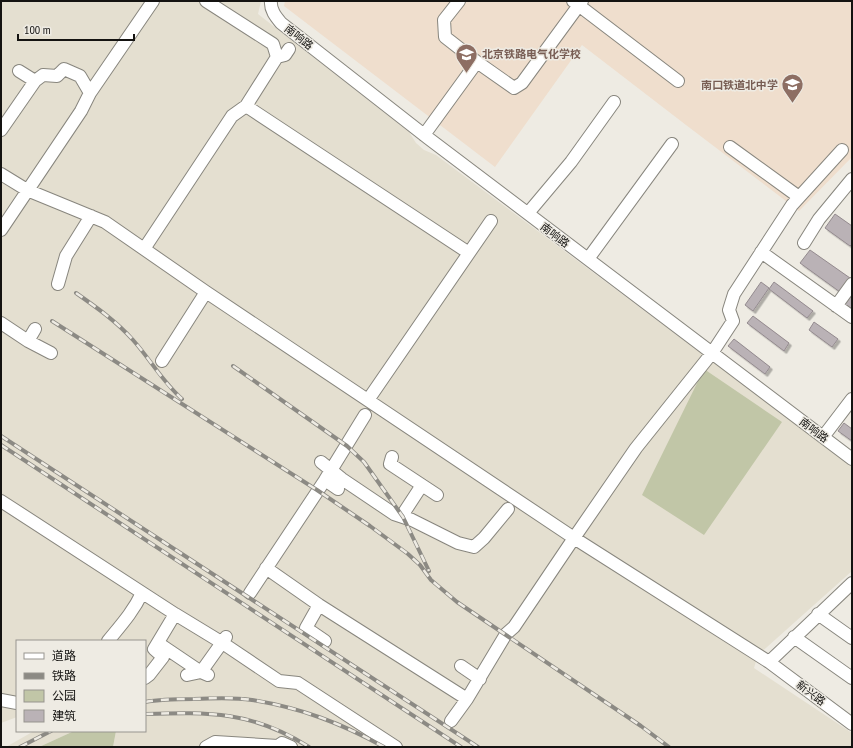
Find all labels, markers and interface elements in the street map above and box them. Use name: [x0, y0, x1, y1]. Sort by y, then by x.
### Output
scale bar: [18, 16, 134, 42]
street label: 南响路: [282, 21, 316, 53]
text: 100 m: [24, 22, 51, 37]
school or university icon: 北京铁路电气化学校: [454, 41, 480, 74]
place label: 北京铁路电气化学校: [482, 47, 581, 61]
school or university icon: 南口铁道北中学: [780, 72, 806, 105]
place label: 南口铁道北中学: [701, 78, 778, 92]
street label: 南响路: [538, 219, 572, 251]
street label: 南响路: [797, 414, 831, 446]
legend: [16, 640, 146, 732]
text: 道路: [52, 648, 76, 663]
text: 铁路: [52, 668, 76, 683]
street label: 新兴路: [794, 677, 828, 709]
text: 公园: [52, 688, 76, 703]
text: 建筑: [52, 708, 76, 723]

